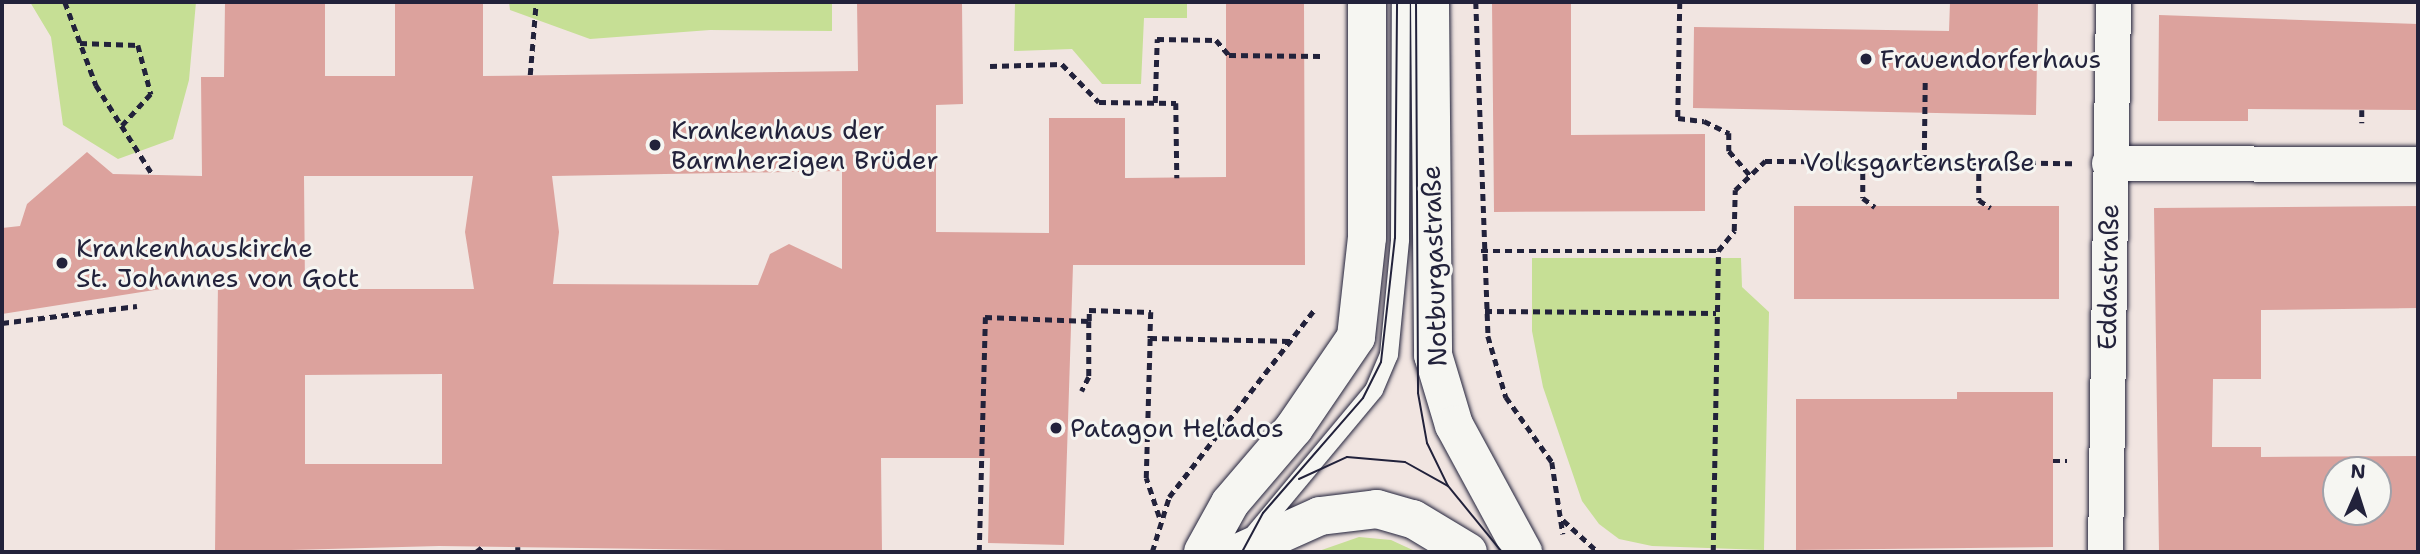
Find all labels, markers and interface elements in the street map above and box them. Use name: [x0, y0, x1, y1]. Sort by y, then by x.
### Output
place label: Frauendorferhaus: [1880, 43, 2101, 75]
marker: Frauendorferhaus: [1858, 51, 1874, 67]
place label: Krankenhaus der Barmherzigen Brüder: [671, 114, 938, 176]
marker: Krankenhaus der Barmherzigen Brüder: [645, 135, 665, 155]
street label: Volksgartenstraße: [1803, 146, 2035, 178]
street label: Notburgastraße: [1415, 165, 1453, 367]
street label: Eddastraße: [2091, 204, 2125, 350]
place label: Krankenhauskirche St. Johannes von Gott: [76, 232, 359, 294]
marker: Krankenhauskirche St. Johannes von Gott: [54, 255, 70, 271]
place label: Patagon Helados: [1070, 412, 1284, 444]
marker: Patagon Helados: [1048, 420, 1064, 436]
north arrow: [2322, 456, 2392, 526]
text: N: [2350, 459, 2366, 484]

